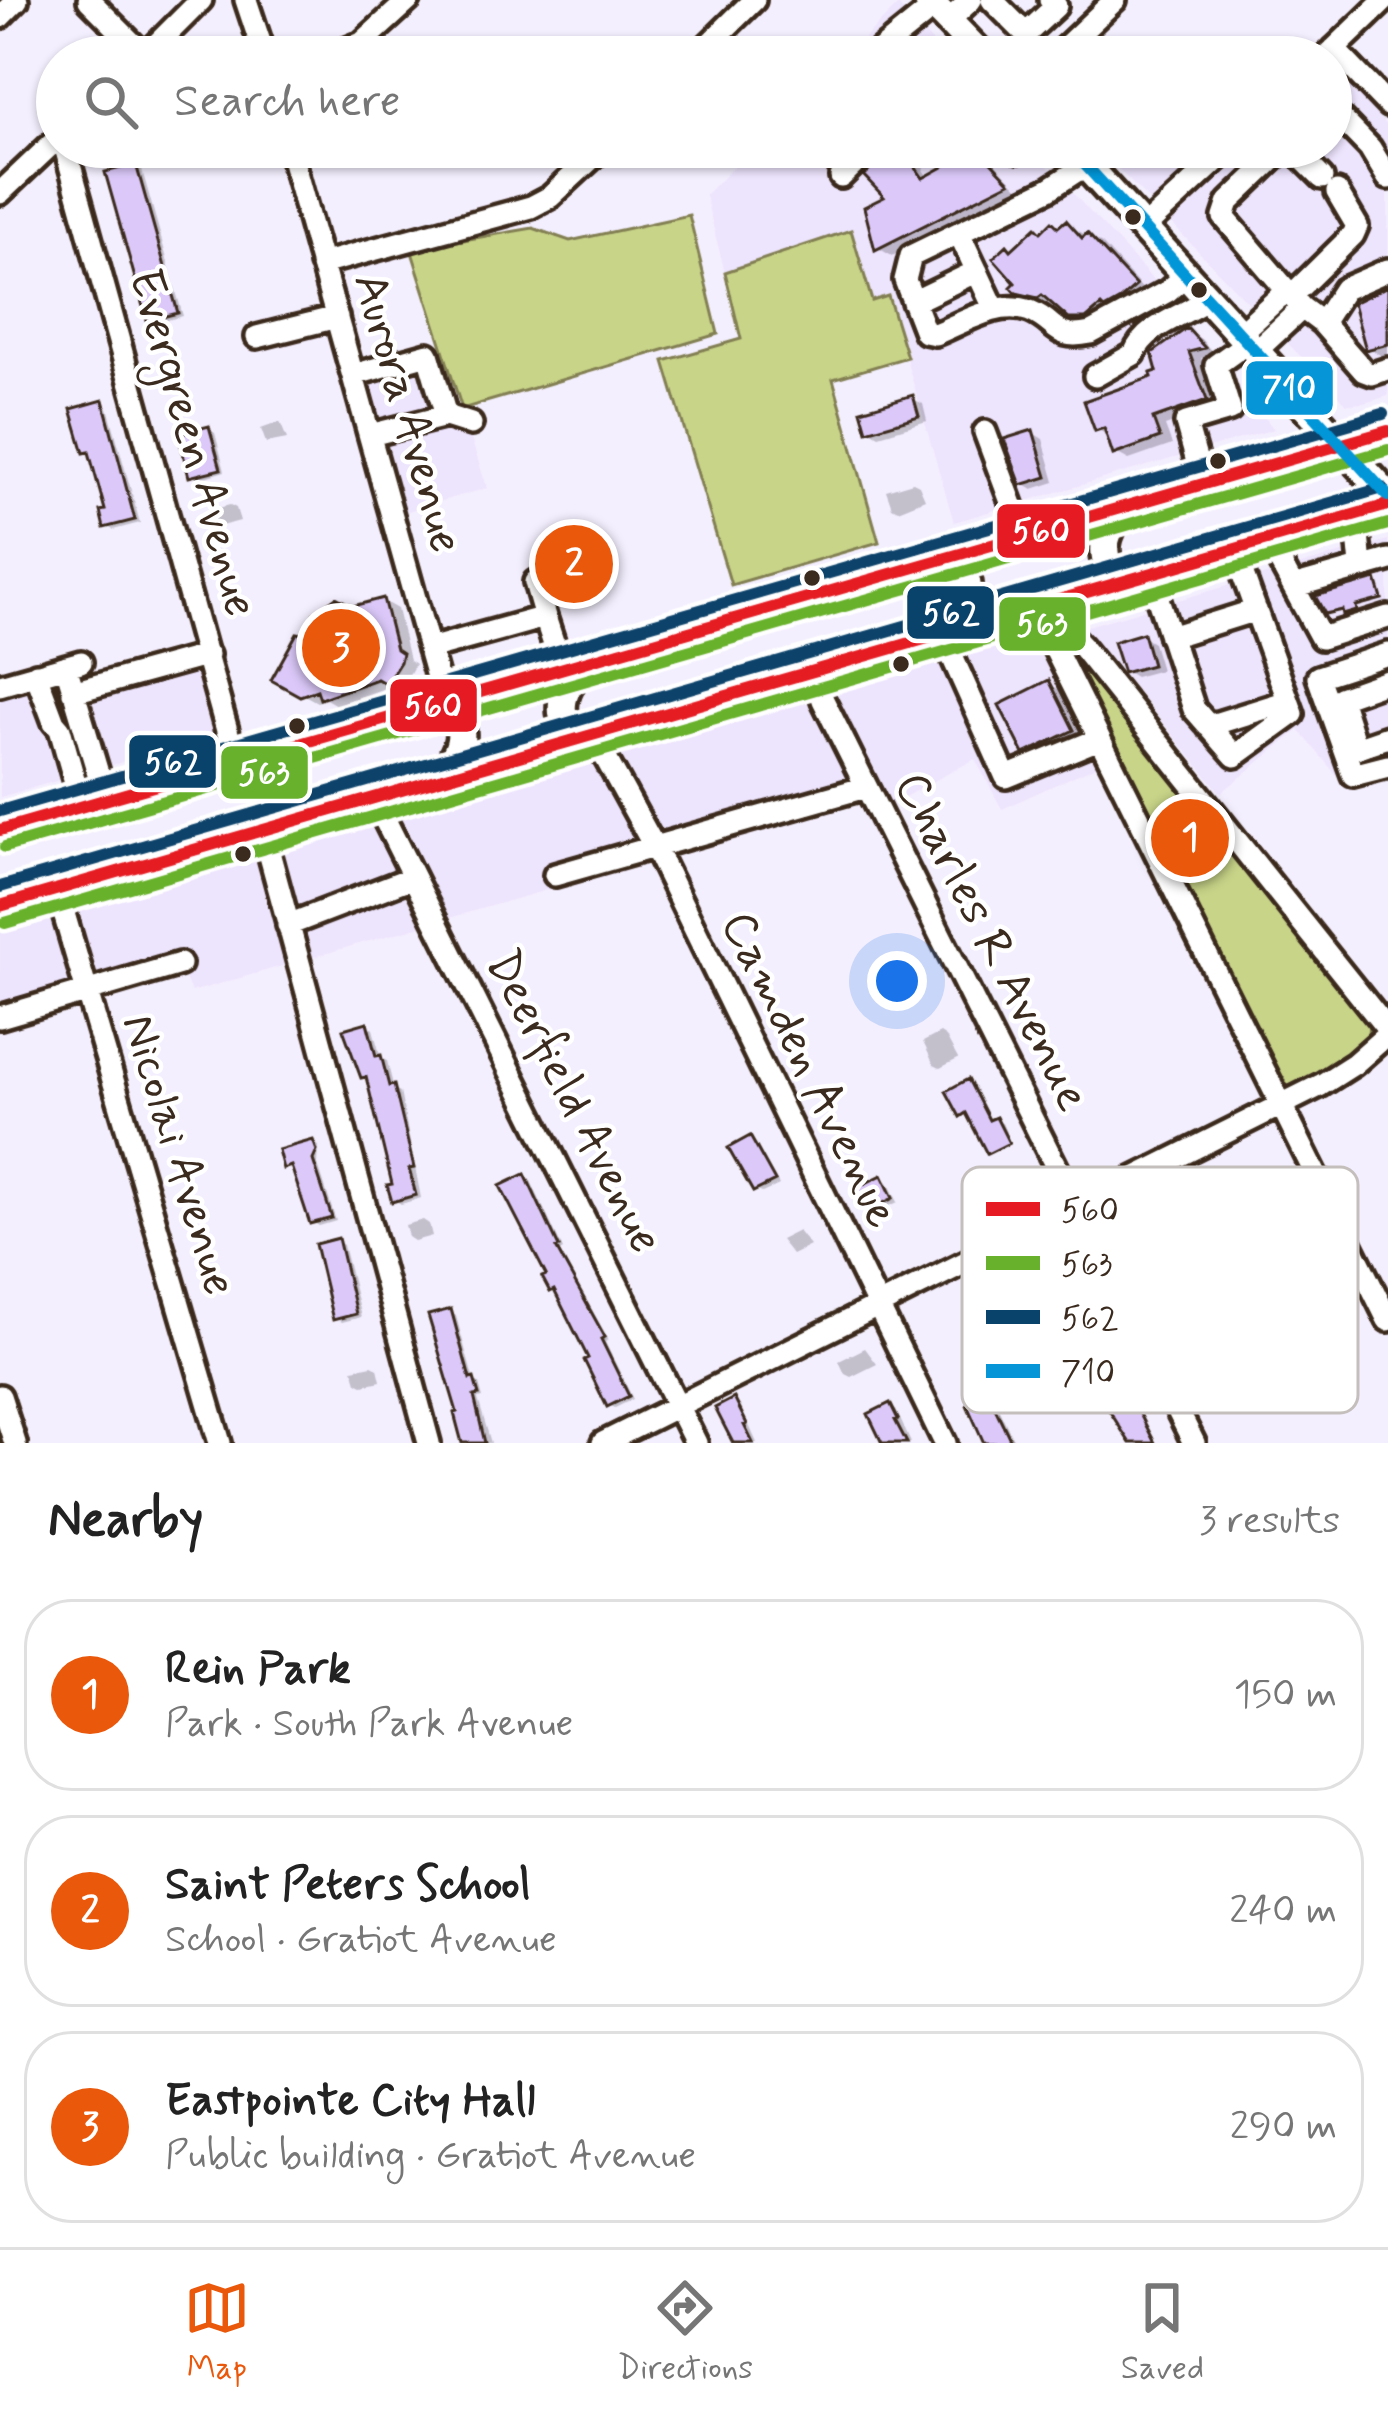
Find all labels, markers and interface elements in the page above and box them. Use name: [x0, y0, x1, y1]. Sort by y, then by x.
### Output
search box: [36, 36, 1352, 168]
icon: search: [78, 69, 144, 135]
text: Search here: [174, 73, 401, 132]
unlabelled marker: [1122, 206, 1144, 228]
street label: Evergreen Avenue: [109, 262, 272, 625]
street label: Aurora Avenue: [337, 265, 477, 561]
unlabelled marker: [1188, 279, 1210, 301]
line badge: 710: [1244, 359, 1335, 417]
text: 710: [1262, 368, 1316, 412]
unlabelled marker: [1207, 450, 1229, 472]
line badge: 560: [995, 502, 1087, 560]
text: 560: [1012, 511, 1070, 555]
pin: 2: [535, 519, 613, 609]
unlabelled marker: [801, 567, 823, 589]
line badge: 562: [905, 584, 996, 641]
text: 562: [922, 593, 980, 637]
line badge: 563: [997, 595, 1088, 653]
pin: 3: [302, 603, 380, 693]
text: 563: [1016, 604, 1068, 648]
unlabelled marker: [890, 653, 912, 675]
line badge: 560: [388, 677, 479, 734]
text: 560: [404, 686, 462, 730]
unlabelled marker: [286, 715, 308, 737]
line badge: 562: [127, 733, 218, 790]
text: 562: [144, 742, 202, 786]
line badge: 563: [219, 744, 310, 801]
text: 563: [238, 753, 290, 797]
street label: Charles R Avenue: [878, 762, 1104, 1122]
pin: 1: [1151, 793, 1229, 883]
unlabelled marker: [232, 843, 254, 865]
street label: Camden Avenue: [705, 901, 913, 1239]
street label: Deerfield Avenue: [469, 939, 677, 1265]
your location: [867, 951, 927, 1011]
street label: Nicolai Avenue: [105, 1007, 251, 1303]
legend: [962, 1167, 1358, 1413]
text: 560: [1061, 1190, 1119, 1234]
text: 563: [1061, 1244, 1113, 1288]
text: 562: [1061, 1298, 1119, 1342]
text: 710: [1061, 1352, 1115, 1396]
text: Nearby: [48, 1488, 203, 1554]
text: 3 results: [1199, 1496, 1340, 1547]
text: Rein Park: [165, 1640, 351, 1699]
text: 1: [81, 1670, 99, 1721]
text: 150 m: [1234, 1670, 1337, 1721]
text: Park · South Park Avenue: [165, 1699, 573, 1750]
text: Saint Peters School: [165, 1856, 531, 1915]
text: 2: [80, 1886, 100, 1937]
text: 240 m: [1229, 1886, 1337, 1937]
text: School · Gratiot Avenue: [165, 1915, 557, 1966]
text: Eastpointe City Hall: [165, 2072, 535, 2131]
text: 3: [81, 2102, 99, 2153]
text: 290 m: [1230, 2102, 1337, 2153]
text: Public building · Gratiot Avenue: [165, 2131, 696, 2182]
tab: Map: [184, 2275, 250, 2391]
tab: Directions: [617, 2275, 753, 2391]
tab: Saved: [1121, 2275, 1204, 2391]

